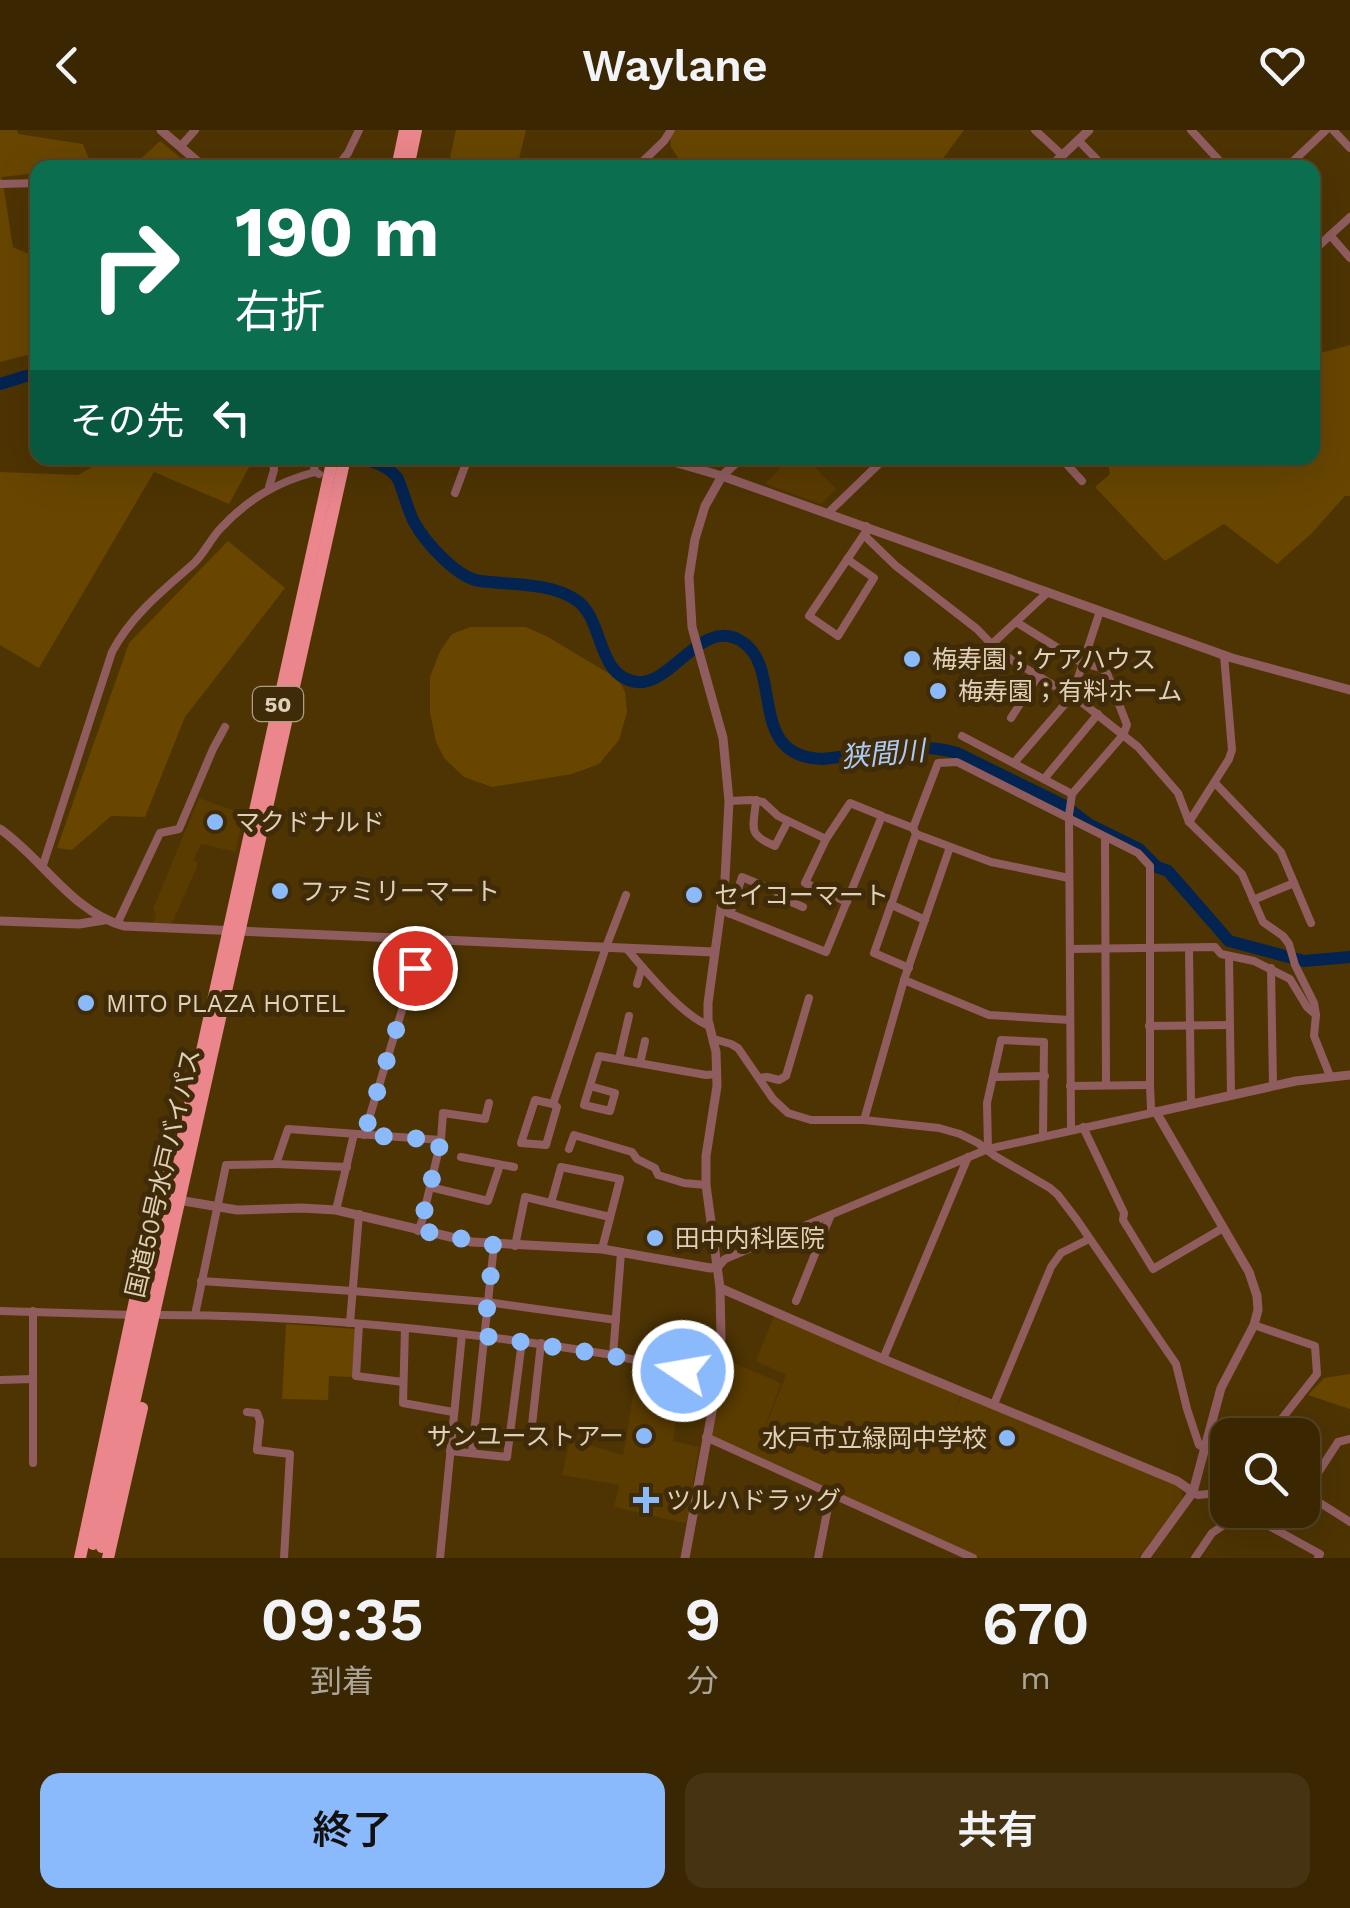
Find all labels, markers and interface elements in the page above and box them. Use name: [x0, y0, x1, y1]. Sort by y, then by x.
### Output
icon: back: [40, 38, 95, 93]
icon: heart: [1255, 38, 1310, 93]
text: Waylane: [582, 39, 768, 92]
text: 190 m: [235, 191, 439, 273]
icon: right: [70, 200, 200, 330]
text: 右折: [235, 285, 325, 338]
icon: left: [204, 390, 259, 445]
text: その先: [70, 399, 184, 443]
place label: 梅寿園；ケアハウス: [932, 645, 1156, 674]
marker: 梅寿園；ケアハウス: [901, 648, 923, 670]
place label: 梅寿園；有料ホーム: [958, 677, 1182, 706]
marker: 梅寿園；有料ホーム: [927, 680, 949, 702]
road number: 50: [253, 687, 303, 721]
water label: 狭間川: [840, 734, 929, 774]
place label: マクドナルド: [235, 808, 385, 837]
marker: マクドナルド: [204, 811, 226, 833]
place label: ファミリーマート: [300, 877, 500, 906]
marker: ファミリーマート: [269, 880, 291, 902]
place label: セイコーマート: [714, 881, 889, 910]
marker: セイコーマート: [683, 884, 705, 906]
pin: [373, 926, 458, 1011]
icon: arrive: [388, 941, 443, 996]
place label: MITO PLAZA HOTEL: [106, 989, 346, 1018]
marker: MITO PLAZA HOTEL: [75, 992, 97, 1014]
street label: 国道50号水戸バイパス: [120, 1046, 206, 1300]
place label: 田中内科医院: [675, 1224, 825, 1253]
marker: 田中内科医院: [644, 1227, 666, 1249]
position arrow: [631, 1319, 735, 1423]
map controls: [1210, 1418, 1320, 1528]
button: search: [1210, 1418, 1320, 1528]
place label: サンユーストアー: [427, 1422, 624, 1451]
place label: 水戸市立緑岡中学校: [762, 1424, 987, 1453]
marker: サンユーストアー: [633, 1425, 655, 1447]
marker: 水戸市立緑岡中学校: [996, 1427, 1018, 1449]
place label: ツルハドラッグ: [666, 1486, 841, 1515]
marker: ツルハドラッグ: [635, 1489, 657, 1511]
text: 09:35: [260, 1584, 424, 1655]
text: 9: [684, 1584, 721, 1655]
text: 670: [982, 1588, 1090, 1659]
text: m: [1020, 1659, 1051, 1697]
text: 到着: [310, 1662, 374, 1700]
text: 分: [687, 1662, 719, 1700]
button: 終了: [40, 1773, 665, 1888]
button: 共有: [685, 1773, 1310, 1888]

